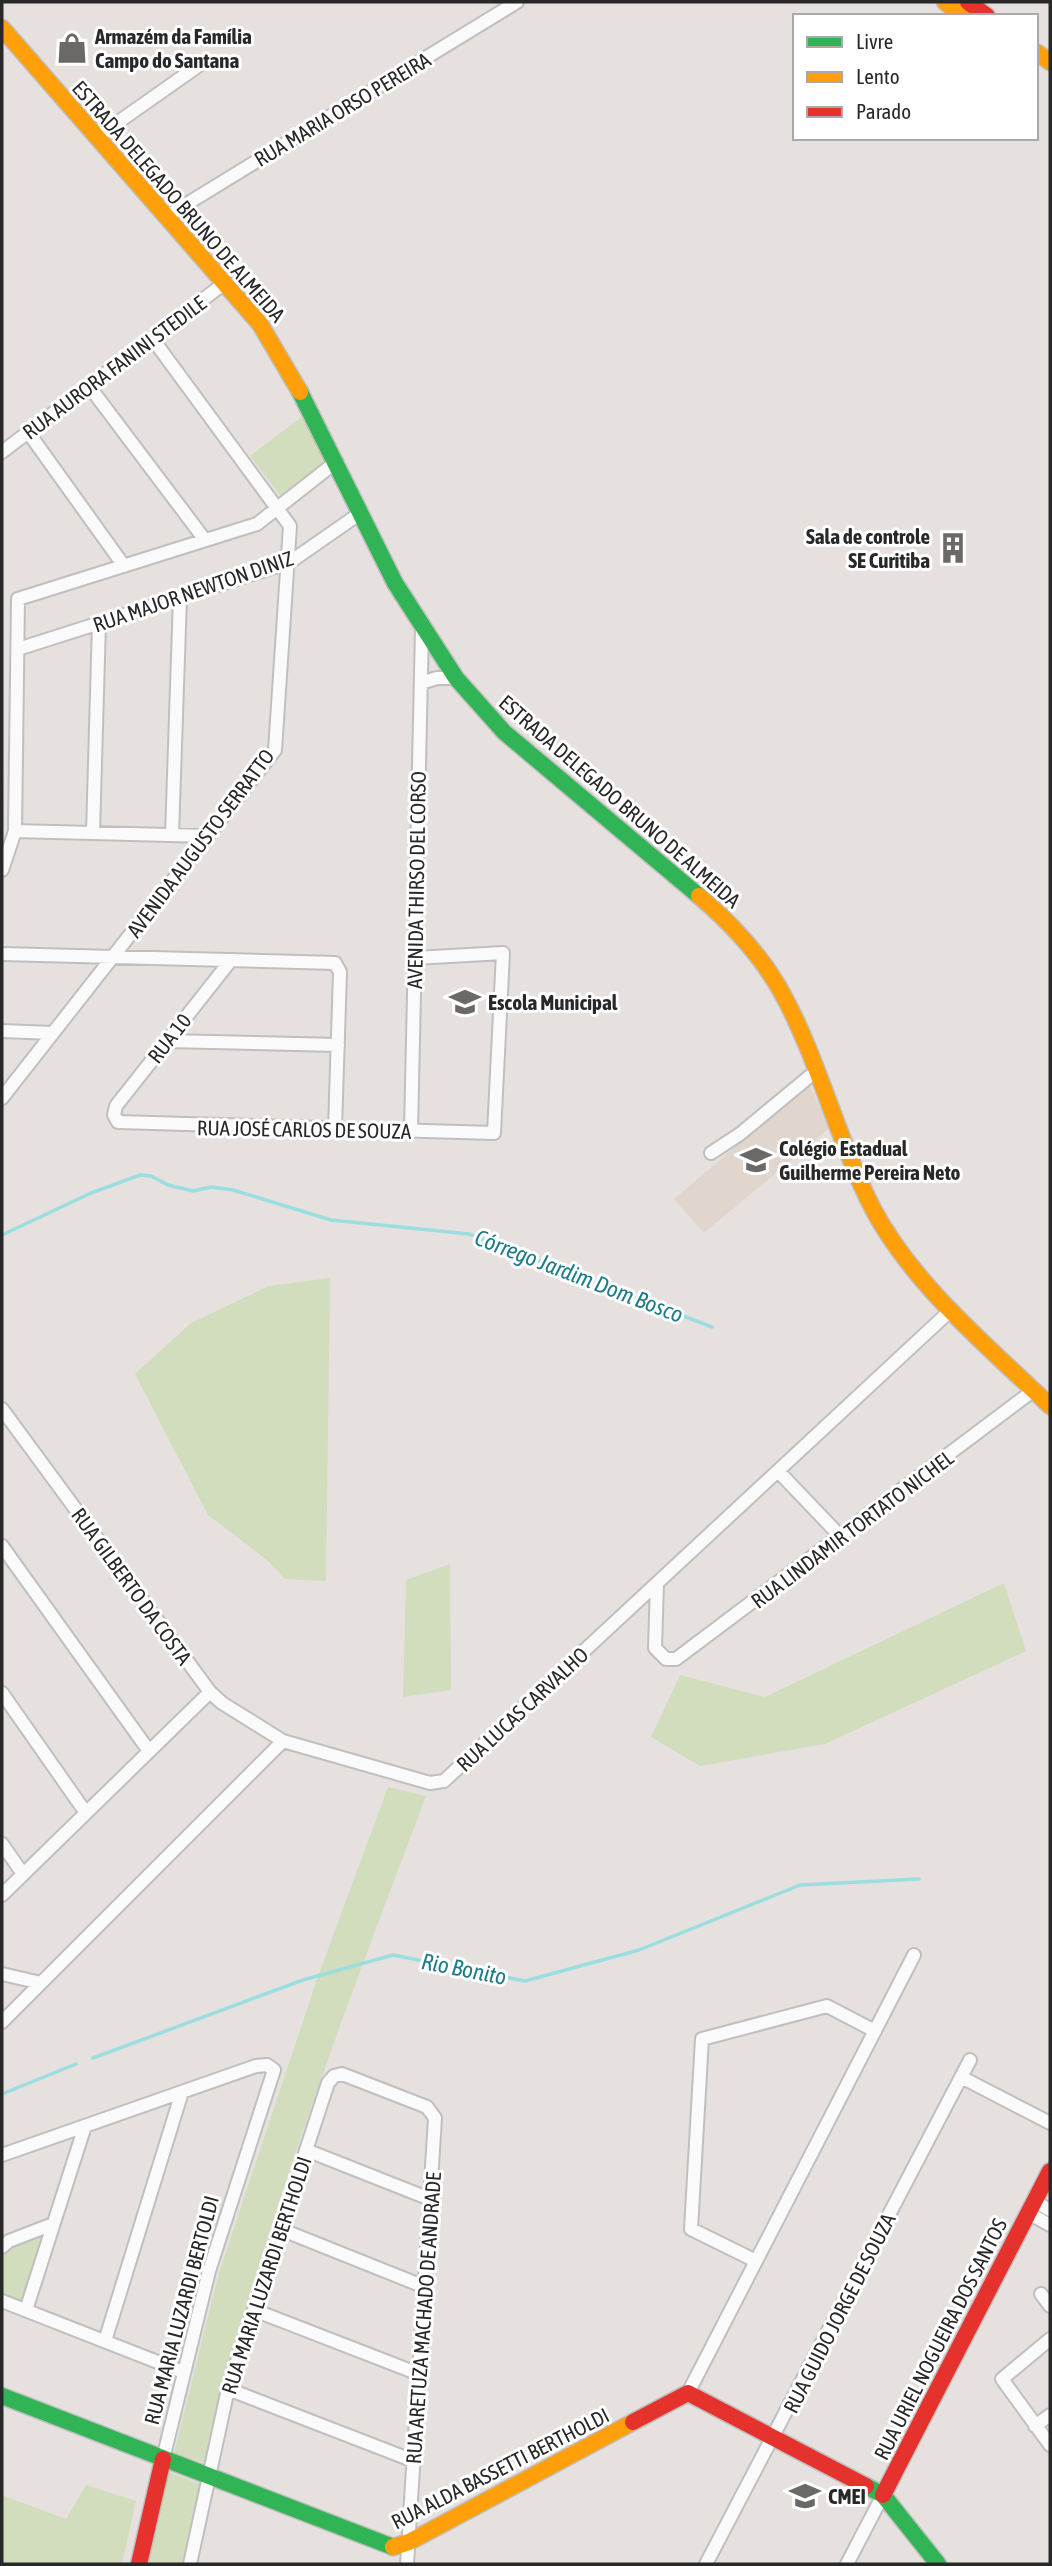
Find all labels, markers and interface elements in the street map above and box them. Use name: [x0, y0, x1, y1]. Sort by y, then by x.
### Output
legend: [793, 14, 1038, 140]
place label: Armazém da Família Campo do Santana: [94, 24, 252, 72]
text: Livre: [856, 29, 893, 53]
shop icon: Armazém da Família Campo do Santana: [55, 31, 89, 65]
street label: RUA MARIA ORSO PEREIRA: [250, 47, 435, 171]
text: Lento: [856, 64, 900, 88]
street label: ESTRADA DELEGADO BRUNO DE ALMEIDA: [68, 76, 291, 327]
text: Parado: [856, 99, 911, 123]
street label: RUA AURORA FANINI STEDILE: [18, 290, 210, 444]
place label: Sala de controle SE Curitiba: [806, 524, 930, 572]
building icon: Sala de controle SE Curitiba: [936, 531, 970, 565]
street label: RUA MAJOR NEWTON DINIZ: [90, 545, 296, 637]
street label: ESTRADA DELEGADO BRUNO DE ALMEIDA: [495, 690, 746, 913]
street label: AVENIDA AUGUSTO SERRATTO: [121, 744, 279, 942]
street label: AVENIDA THIRSO DEL CORSO: [402, 771, 430, 989]
school or university icon: Escola Municipal: [448, 985, 482, 1019]
place label: Escola Municipal: [488, 990, 618, 1014]
street label: RUA 10: [142, 1009, 196, 1067]
street label: RUA JOSÉ CARLOS DE SOUZA: [197, 1115, 412, 1143]
place label: Colégio Estadual Guilherme Pereira Neto: [779, 1136, 960, 1184]
school or university icon: Colégio Estadual Guilherme Pereira Neto: [739, 1143, 773, 1177]
water label: Córrego Jardim Dom Bosco: [471, 1224, 687, 1328]
street label: RUA LINDAMIR TORTATO NICHEL: [746, 1445, 958, 1613]
street label: RUA GILBERTO DA COSTA: [67, 1503, 197, 1670]
street label: RUA LUCAS CARVALHO: [451, 1642, 593, 1776]
water label: Rio Bonito: [419, 1948, 509, 1990]
street label: RUA MARIA LUZARDI BERTHOLDI: [216, 2153, 316, 2397]
street label: RUA ARETUZA MACHADO DE ANDRADE: [401, 2171, 445, 2465]
street label: RUA MARIA LUZARDI BERTOLDI: [139, 2193, 223, 2427]
street label: RUA GUIDO JORGE DE SOUZA: [778, 2209, 900, 2417]
street label: RUA URIEL NOGUEIRA DOS SANTOS: [869, 2214, 1011, 2464]
street label: RUA ALDA BASSETTI BERTHOLDI: [387, 2403, 613, 2533]
school or university icon: CMEI: [788, 2479, 822, 2513]
place label: CMEI: [828, 2484, 866, 2508]

